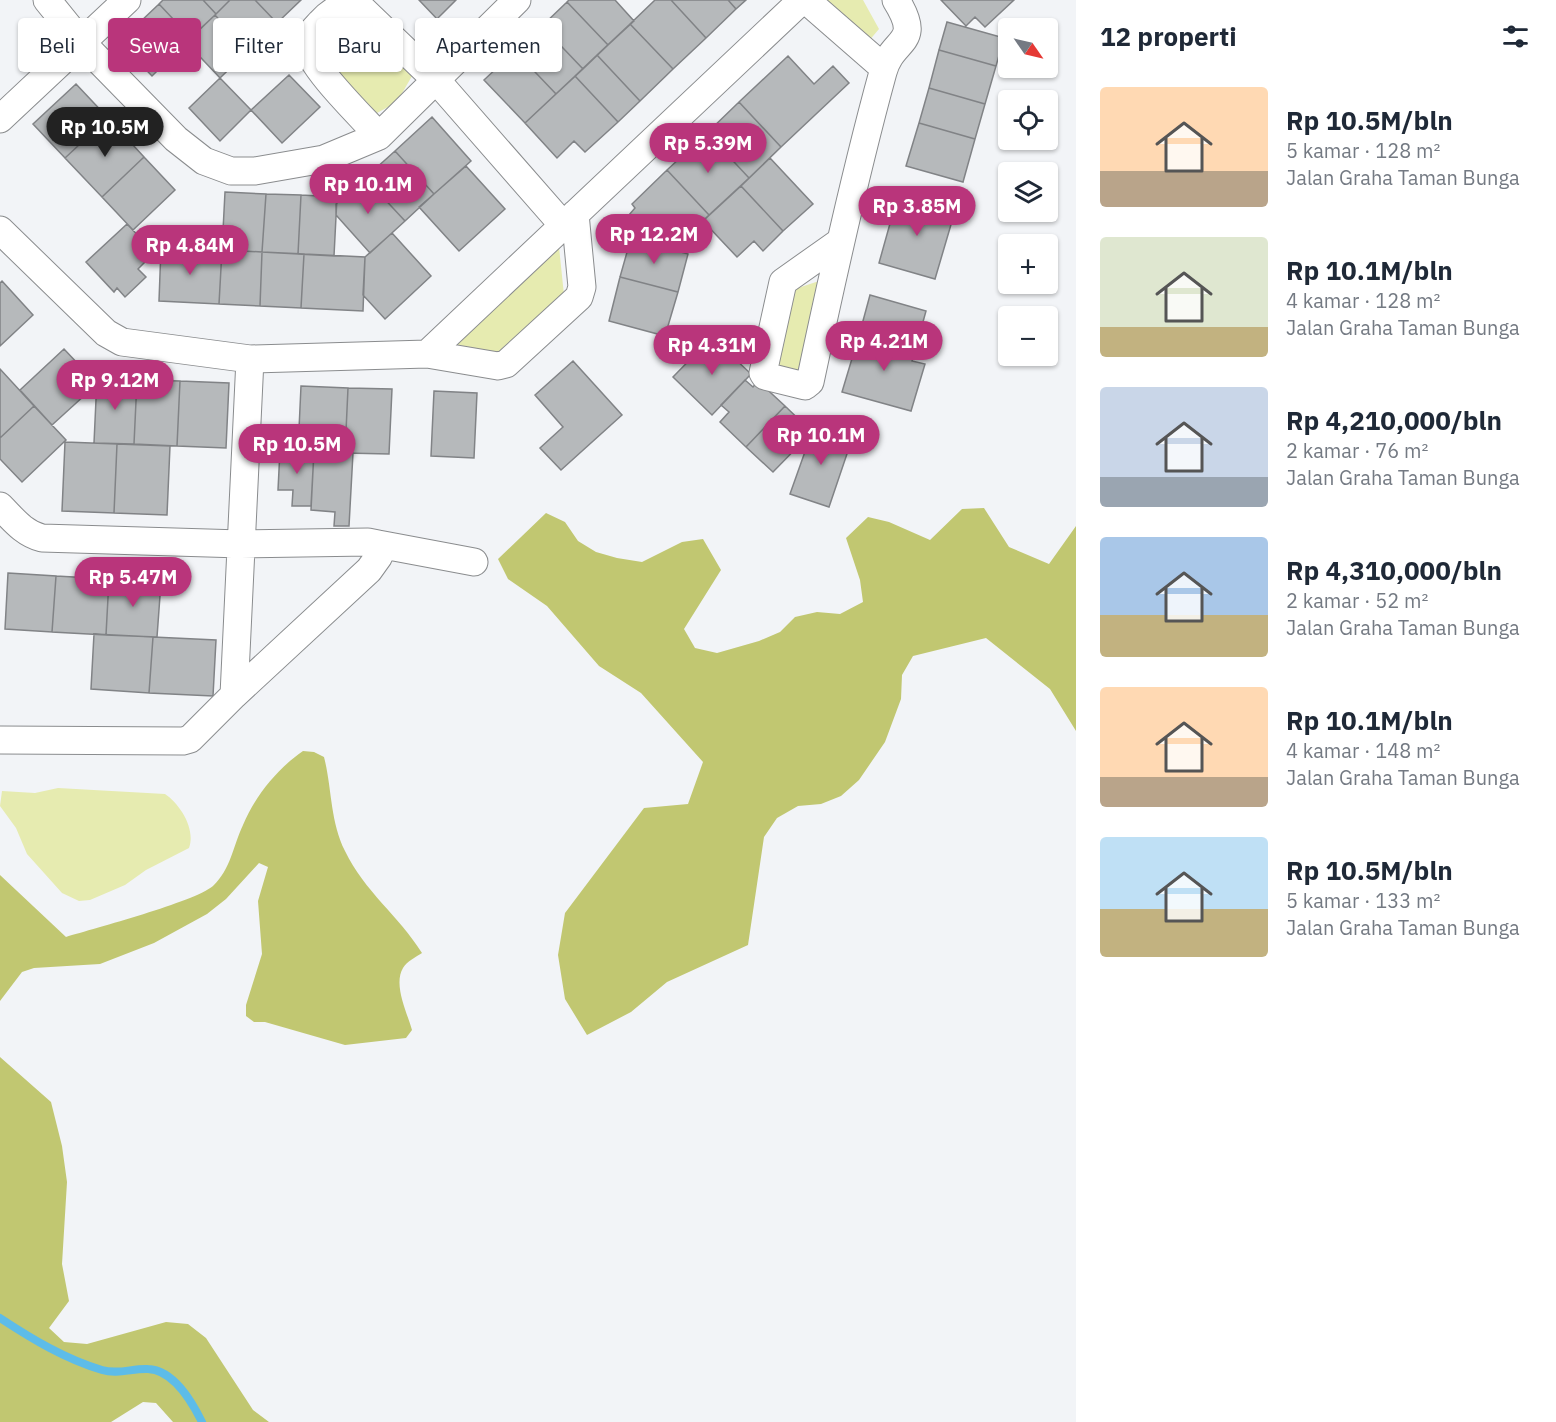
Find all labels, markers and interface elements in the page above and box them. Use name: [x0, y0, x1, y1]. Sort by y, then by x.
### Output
chip: Beli: [18, 18, 96, 72]
chip: Sewa: [108, 18, 201, 72]
chip: Filter: [213, 18, 304, 72]
chip: Baru: [316, 18, 403, 72]
chip: Apartemen: [415, 18, 562, 72]
north arrow: [998, 18, 1058, 78]
map controls: [998, 18, 1058, 366]
text: 12 properti: [1100, 19, 1237, 53]
icon: filters: [1499, 20, 1532, 53]
button: locate: [998, 90, 1058, 150]
text: Rp 10.5M/bln: [1286, 103, 1453, 137]
pin: Rp 10.5M: [43, 107, 167, 158]
icon: home: [1148, 111, 1220, 183]
text: Rp 10.5M: [61, 113, 149, 140]
pin: Rp 5.39M: [646, 123, 770, 174]
text: Rp 5.39M: [664, 129, 752, 156]
text: 5 kamar · 128 m²: [1286, 137, 1440, 164]
button: layers: [998, 162, 1058, 222]
pin: Rp 10.1M: [306, 164, 430, 215]
text: Jalan Graha Taman Bunga: [1286, 164, 1520, 191]
text: Rp 10.1M: [324, 170, 412, 197]
pin: Rp 3.85M: [855, 186, 979, 237]
text: Rp 3.85M: [873, 192, 961, 219]
pin: Rp 12.2M: [592, 214, 716, 265]
text: Rp 12.2M: [610, 220, 698, 247]
pin: Rp 4.84M: [128, 225, 252, 276]
text: Rp 4.84M: [146, 231, 234, 258]
button: +: [998, 234, 1058, 294]
text: Rp 10.1M/bln: [1286, 253, 1453, 287]
icon: home: [1148, 261, 1220, 333]
text: 4 kamar · 128 m²: [1286, 287, 1440, 314]
button: −: [998, 306, 1058, 366]
text: Jalan Graha Taman Bunga: [1286, 314, 1520, 341]
pin: Rp 4.21M: [822, 321, 946, 372]
pin: Rp 4.31M: [650, 325, 774, 376]
text: Rp 4.21M: [840, 327, 928, 354]
text: Rp 4.31M: [668, 331, 756, 358]
pin: Rp 9.12M: [53, 360, 177, 411]
text: Rp 9.12M: [71, 366, 159, 393]
text: Rp 4,210,000/bln: [1286, 403, 1502, 437]
icon: home: [1148, 411, 1220, 483]
pin: Rp 10.1M: [759, 415, 883, 466]
text: Rp 10.1M: [777, 421, 865, 448]
pin: Rp 10.5M: [235, 424, 359, 475]
text: Rp 10.5M: [253, 430, 341, 457]
text: 2 kamar · 76 m²: [1286, 437, 1428, 464]
text: Jalan Graha Taman Bunga: [1286, 464, 1520, 491]
text: Rp 4,310,000/bln: [1286, 553, 1502, 587]
pin: Rp 5.47M: [71, 557, 195, 608]
icon: home: [1148, 561, 1220, 633]
text: Rp 5.47M: [89, 563, 177, 590]
text: 2 kamar · 52 m²: [1286, 587, 1428, 614]
text: Jalan Graha Taman Bunga: [1286, 614, 1520, 641]
text: Rp 10.1M/bln: [1286, 703, 1453, 737]
icon: home: [1148, 711, 1220, 783]
text: 4 kamar · 148 m²: [1286, 737, 1440, 764]
text: Jalan Graha Taman Bunga: [1286, 764, 1520, 791]
text: Rp 10.5M/bln: [1286, 853, 1453, 887]
icon: home: [1148, 861, 1220, 933]
text: 5 kamar · 133 m²: [1286, 887, 1440, 914]
text: Jalan Graha Taman Bunga: [1286, 914, 1520, 941]

